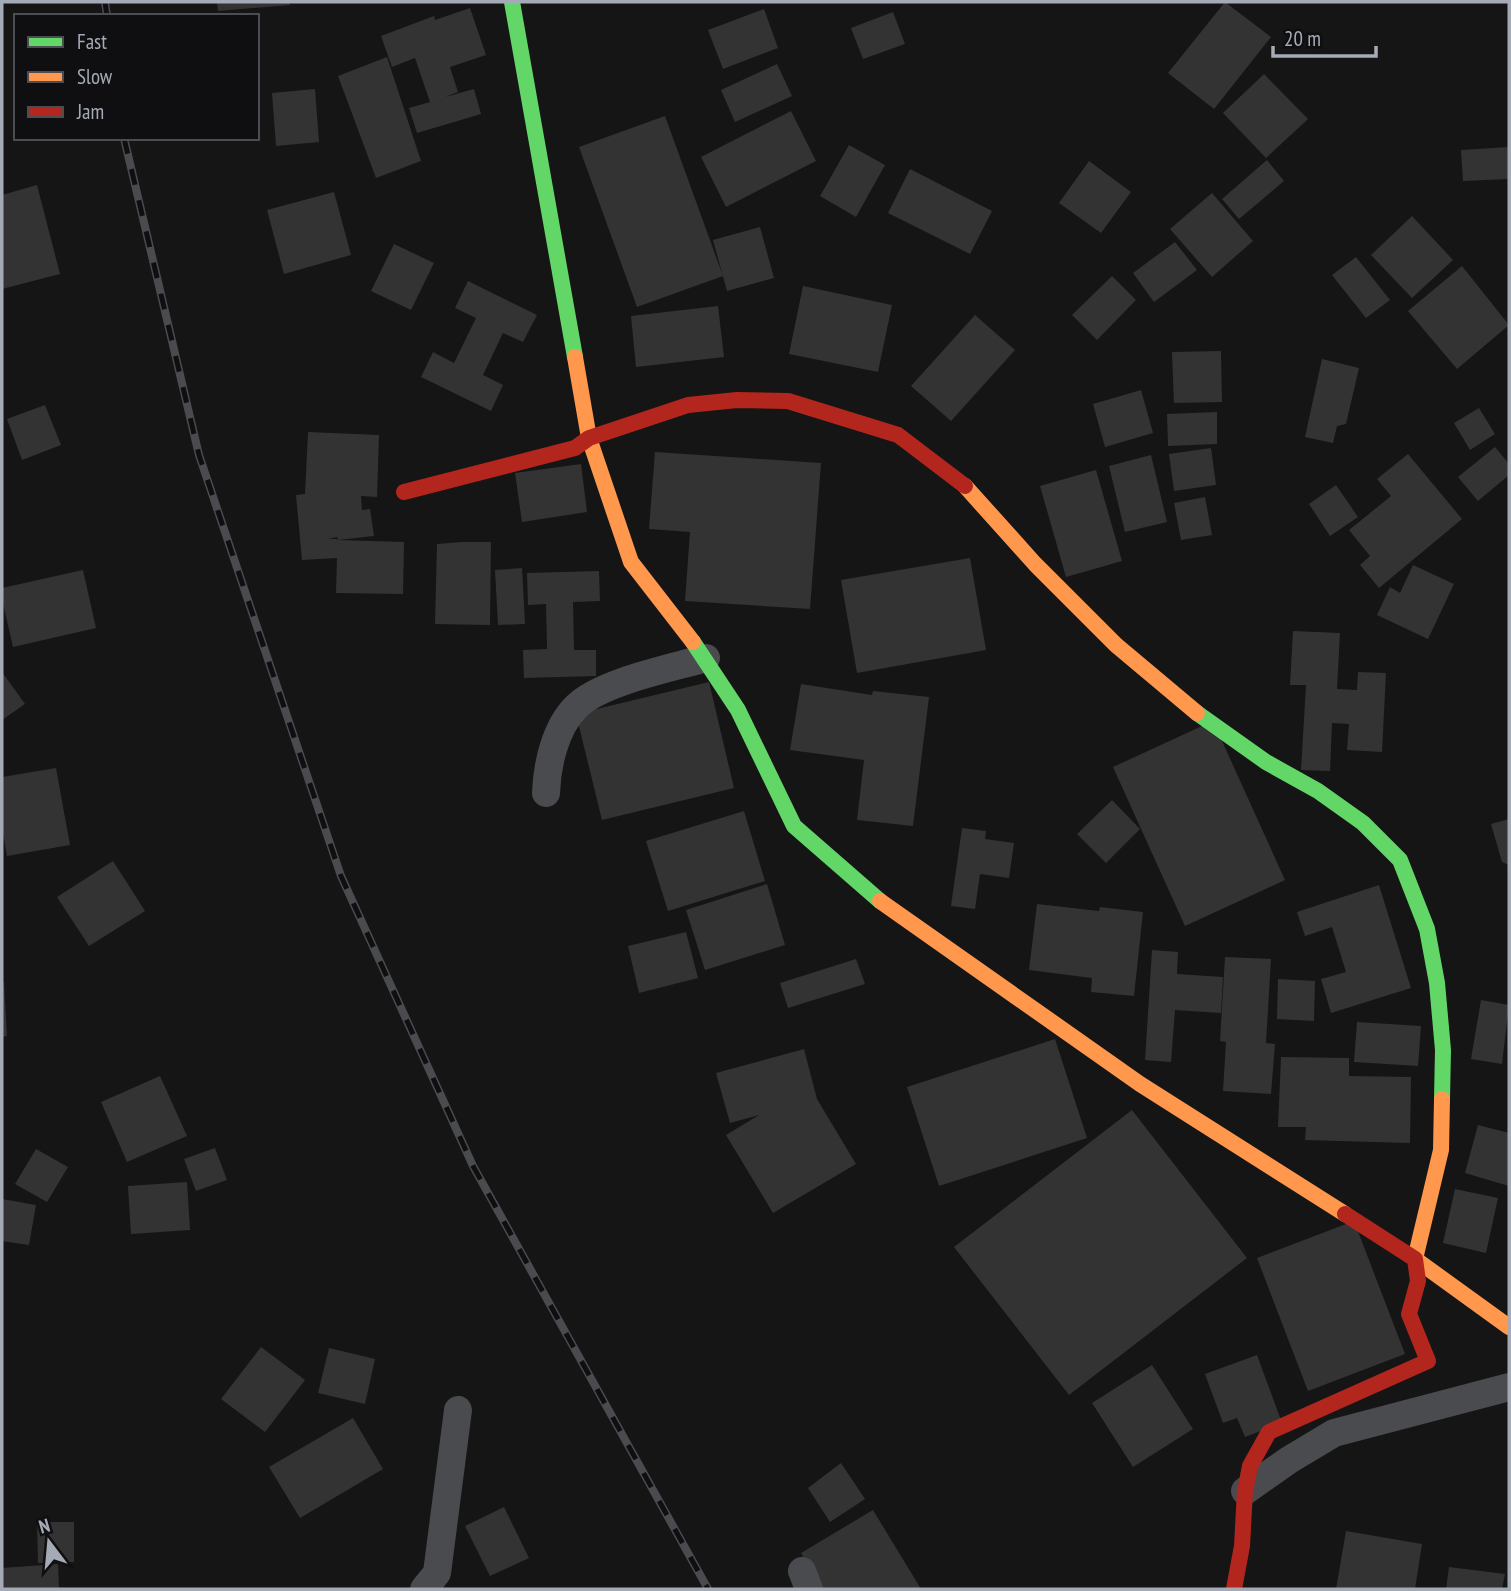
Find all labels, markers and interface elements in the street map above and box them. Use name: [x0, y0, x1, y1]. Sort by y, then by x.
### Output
legend: [14, 14, 259, 140]
scale bar: [1273, 14, 1376, 58]
text: 20 m: [1284, 25, 1321, 52]
text: Fast: [77, 28, 107, 55]
text: Slow: [77, 63, 113, 90]
text: Jam: [76, 98, 104, 125]
north arrow: [14, 1507, 84, 1577]
text: N: [36, 1513, 53, 1539]

